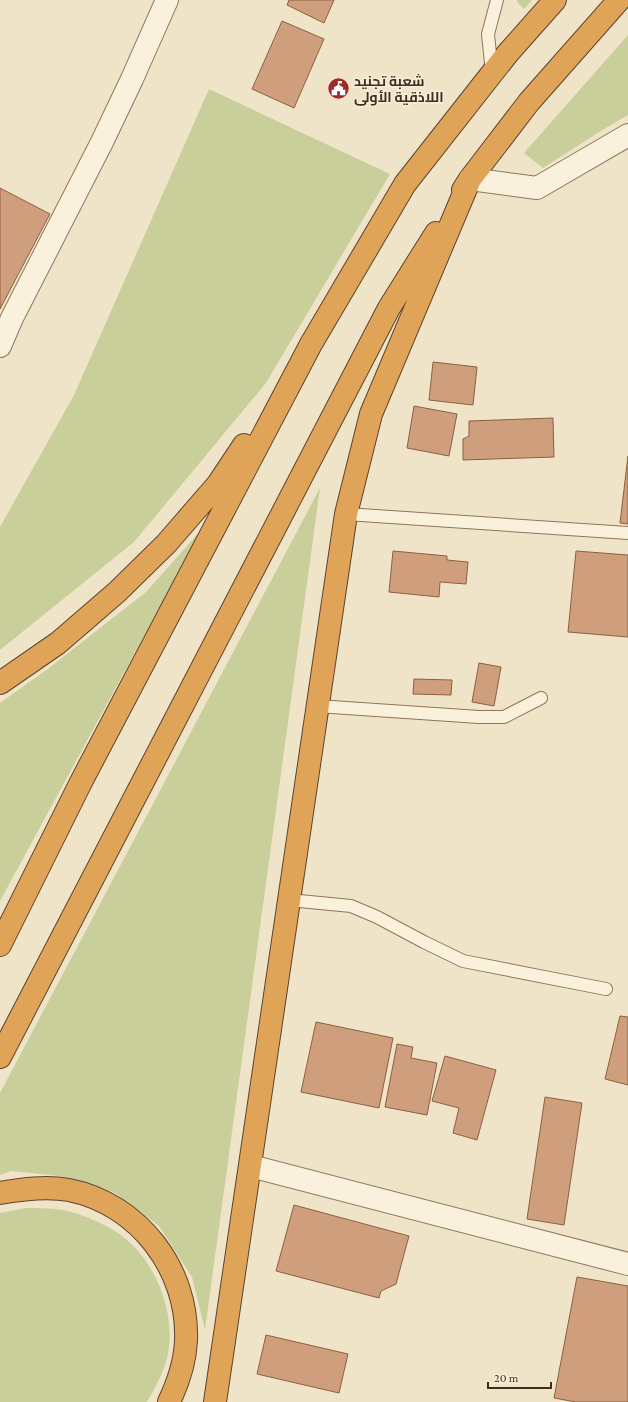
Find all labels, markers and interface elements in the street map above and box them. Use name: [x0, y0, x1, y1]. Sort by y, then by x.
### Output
place label: شعبة تجنيد اللاذقية الأولى: [354, 73, 444, 106]
public building icon: شعبة تجنيد اللاذقية الأولى: [326, 76, 352, 102]
scale bar: [488, 1364, 551, 1390]
text: 20 m: [494, 1371, 519, 1385]

